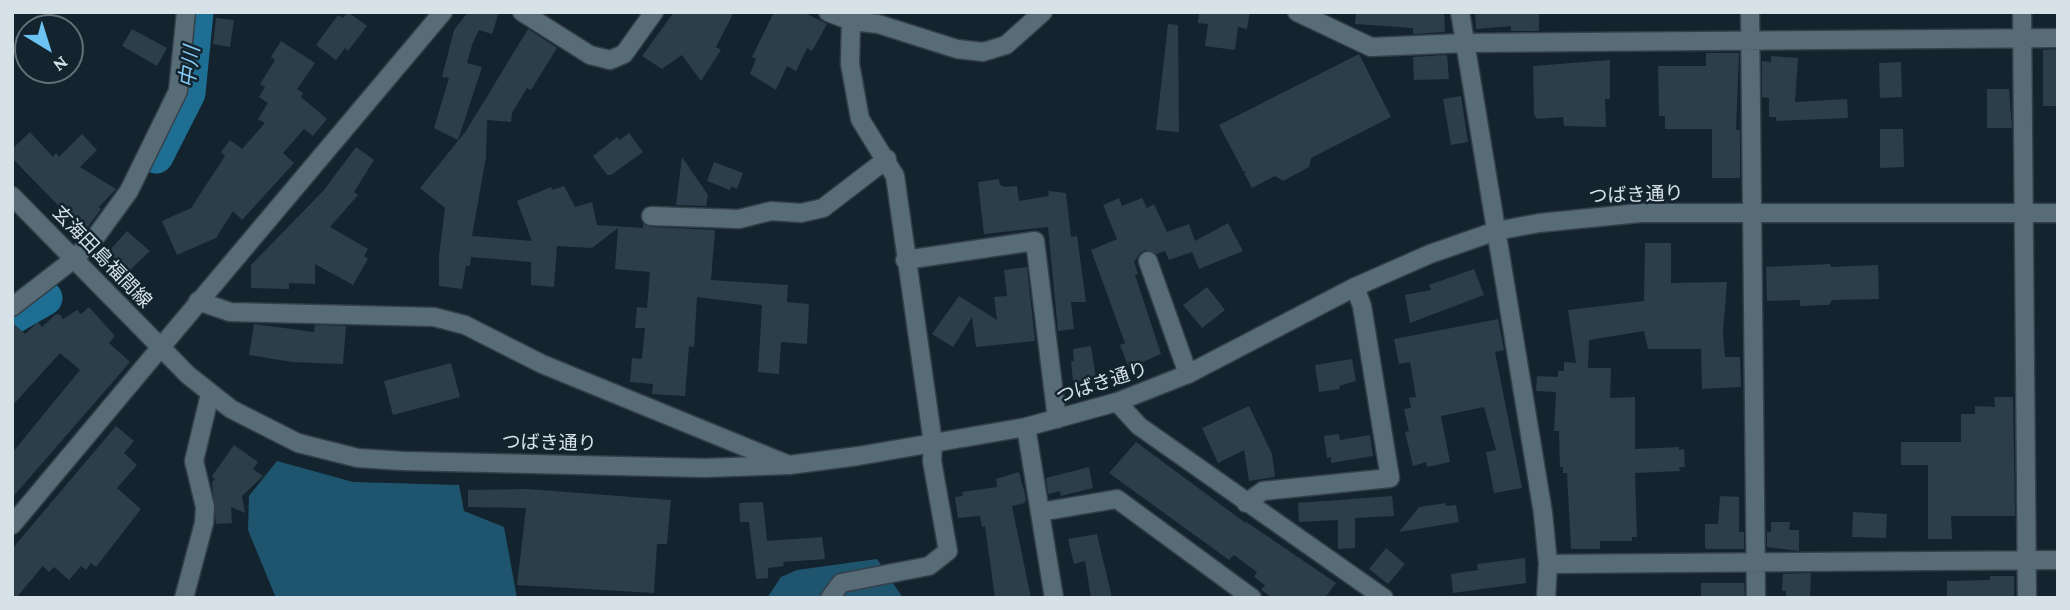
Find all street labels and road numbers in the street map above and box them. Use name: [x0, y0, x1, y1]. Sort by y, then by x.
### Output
street label: つばき通り: [1588, 182, 1684, 208]
street label: 玄海田島福間線: [48, 201, 156, 313]
street label: つばき通り: [1053, 357, 1151, 409]
street label: つばき通り: [501, 431, 597, 455]

